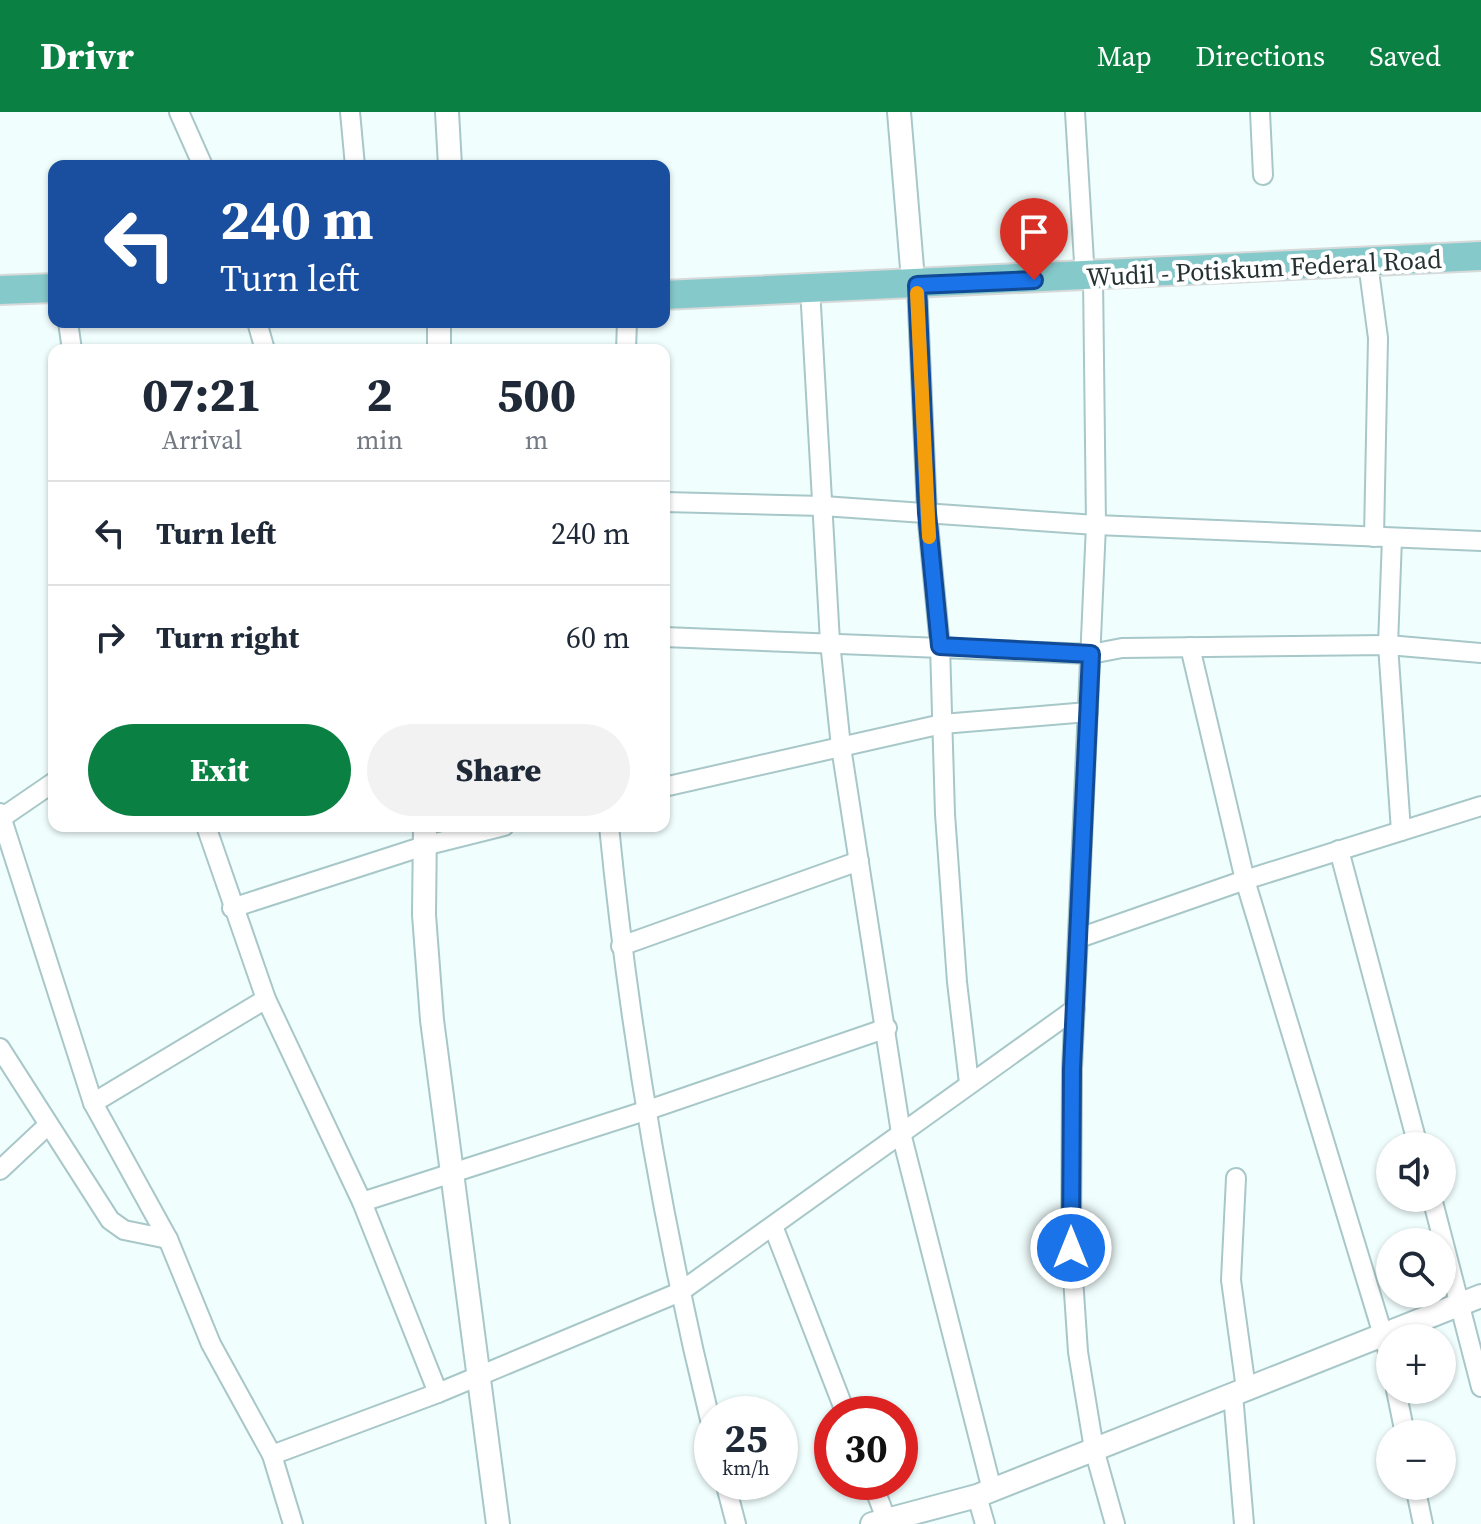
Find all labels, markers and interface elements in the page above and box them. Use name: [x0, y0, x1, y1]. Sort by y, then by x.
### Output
text: Drivr: [40, 30, 134, 82]
text: Map: [1097, 37, 1152, 75]
text: Directions: [1196, 37, 1325, 75]
text: Saved: [1369, 37, 1441, 75]
text: 240 m: [220, 181, 374, 258]
icon: left: [88, 192, 192, 296]
pin: [1000, 198, 1068, 280]
icon: arrive: [1012, 210, 1056, 254]
street label: Wudil - Potiskum Federal Road: [1085, 241, 1443, 295]
text: Turn left: [220, 254, 359, 303]
text: 07:21: [142, 361, 262, 427]
text: 2: [366, 361, 393, 427]
text: 500: [497, 361, 576, 427]
text: Arrival: [162, 422, 242, 458]
text: min: [356, 422, 403, 458]
text: m: [525, 422, 548, 458]
icon: left: [88, 511, 132, 555]
text: Turn left: [156, 513, 276, 554]
text: 240 m: [551, 513, 630, 554]
icon: right: [88, 615, 132, 659]
text: Turn right: [156, 617, 299, 658]
text: 60 m: [566, 617, 630, 658]
button: Exit: [88, 724, 351, 816]
button: Share: [367, 724, 630, 816]
map controls: [1376, 1132, 1456, 1500]
button: sound: [1376, 1132, 1456, 1212]
position arrow: [1029, 1206, 1113, 1290]
button: search: [1376, 1228, 1456, 1308]
button: +: [1376, 1324, 1456, 1404]
speed limit sign: 30: [814, 1396, 918, 1500]
text: 25: [724, 1411, 768, 1465]
button: −: [1376, 1420, 1456, 1500]
text: km/h: [722, 1454, 770, 1482]

